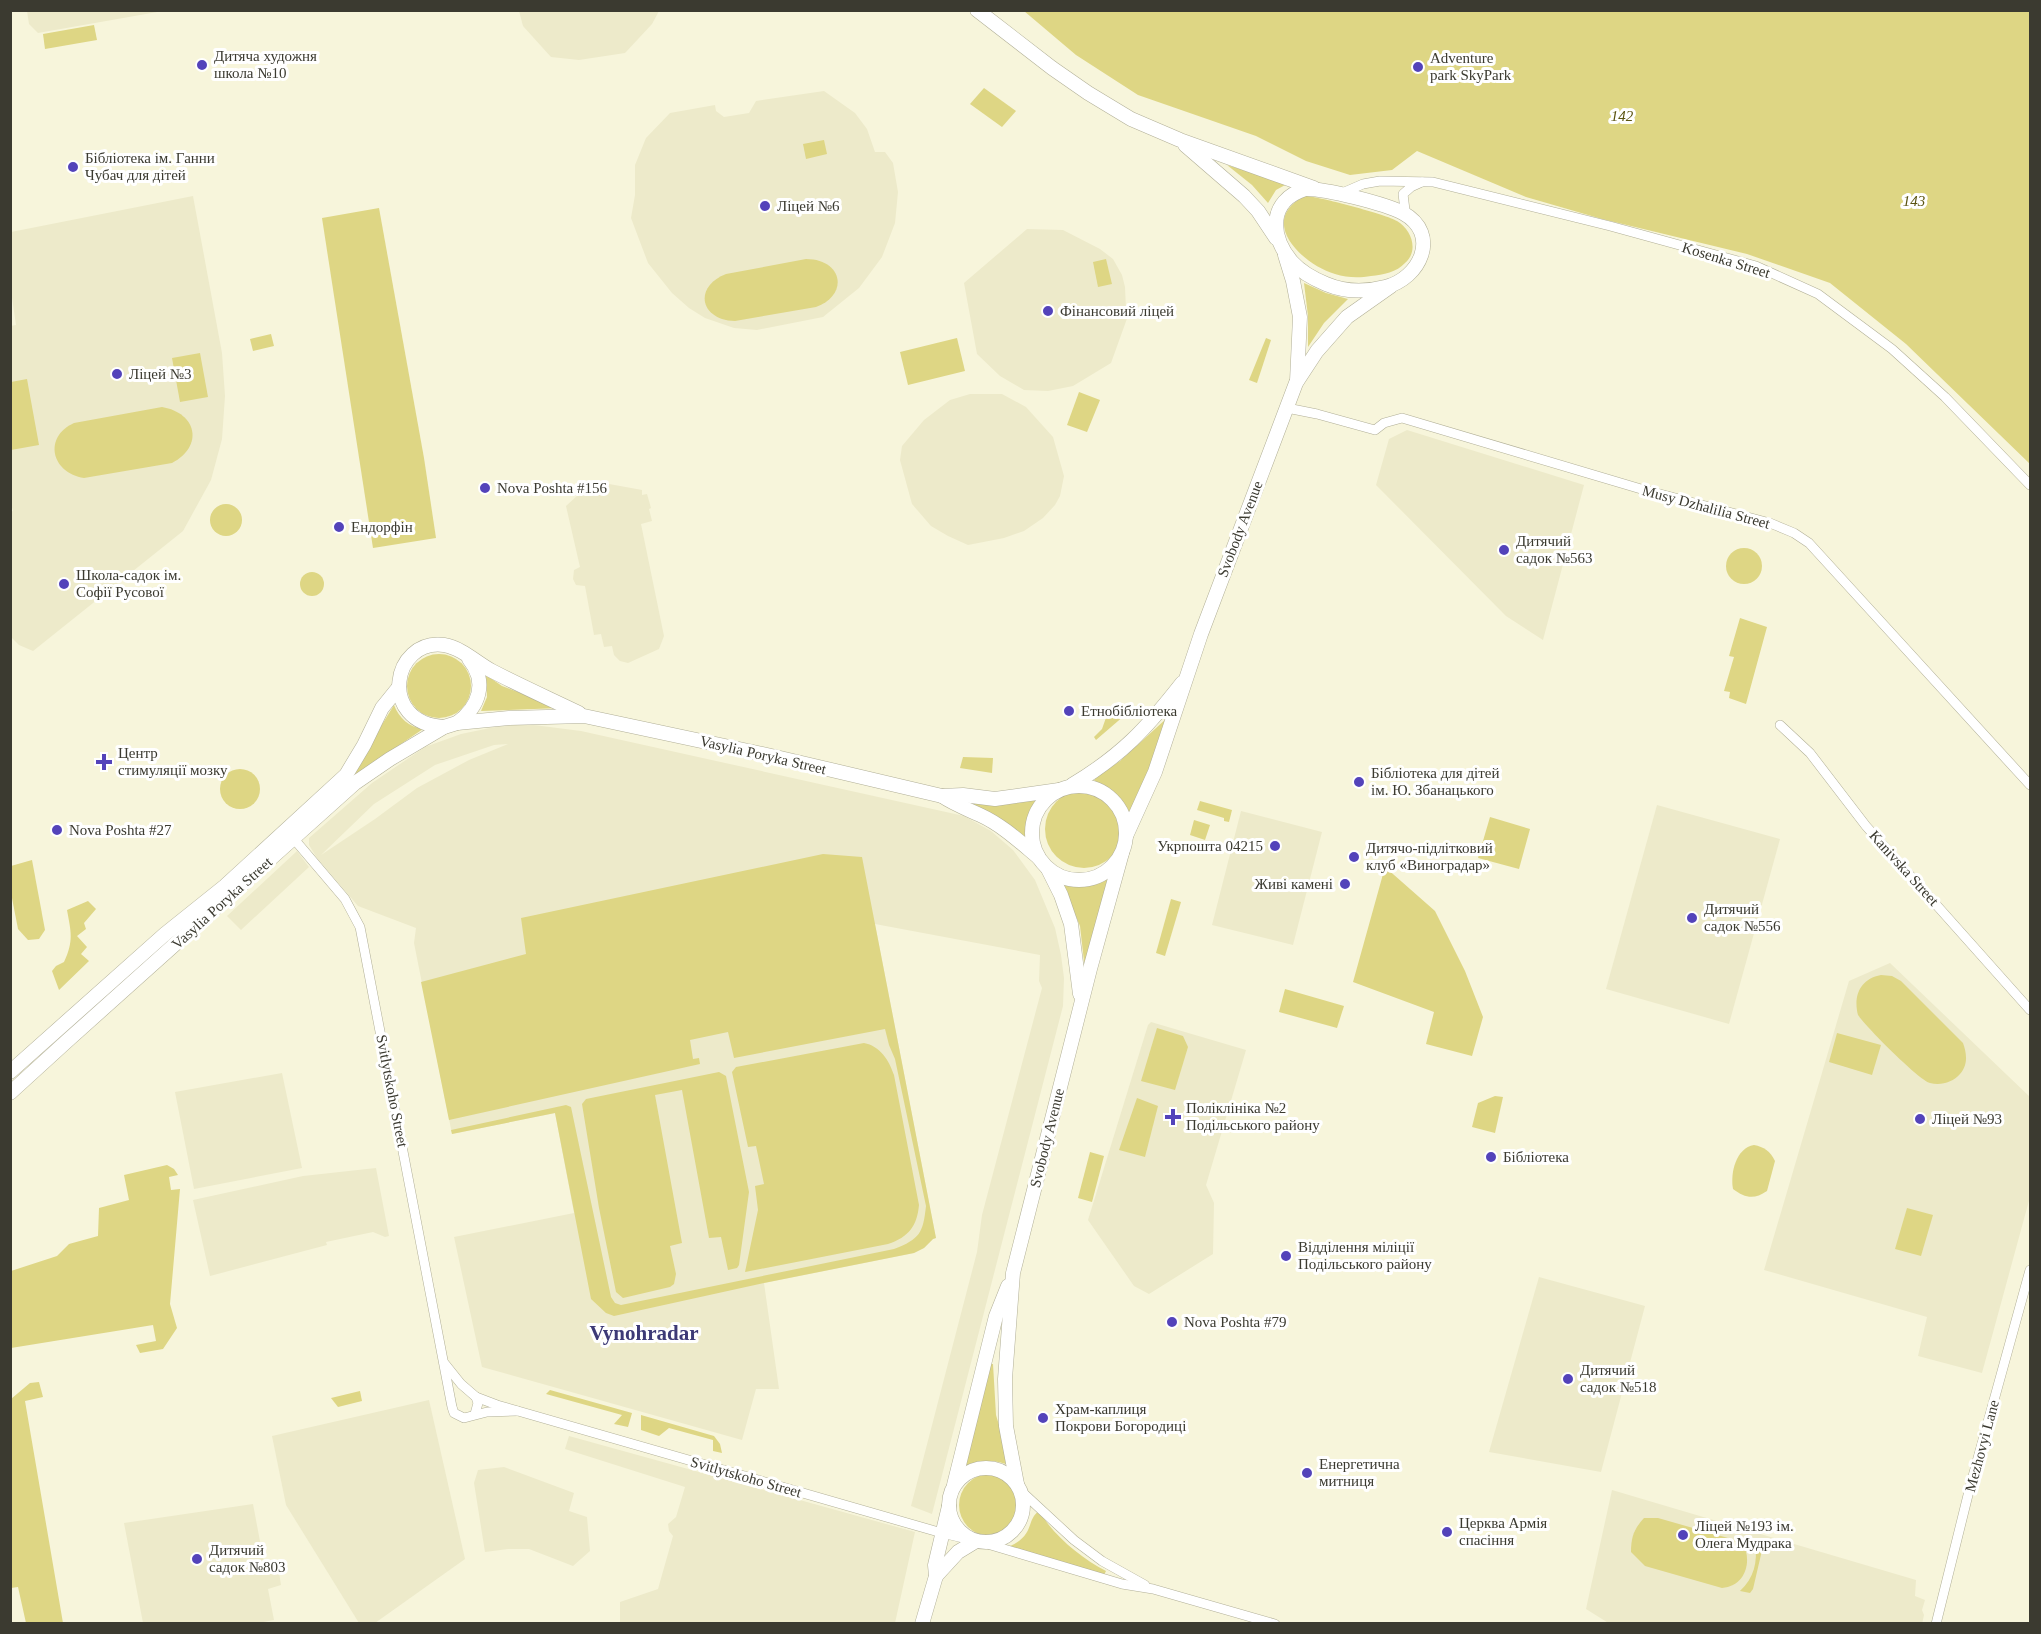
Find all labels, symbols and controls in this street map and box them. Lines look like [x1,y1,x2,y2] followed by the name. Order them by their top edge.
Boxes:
[214,48,317,81] place label: Дитяча художня школа №10
[1430,50,1512,83] place label: Adventure park SkyPark
[195,58,209,72] marker: Дитяча художня школа №10
[1411,60,1425,74] marker: Adventure park SkyPark
[1611,108,1634,124] park label: 142
[85,150,215,183] place label: Бібліотека ім. Ганни Чубач для дітей
[66,160,80,174] marker: Бібліотека ім. Ганни Чубач для дітей
[1903,193,1925,209] park label: 143
[777,198,840,214] place label: Ліцей №6
[758,199,772,213] marker: Ліцей №6
[1680,239,1773,281] street label: Kosenka Street
[1060,303,1174,319] place label: Фінансовий ліцей
[1041,304,1055,318] marker: Фінансовий ліцей
[129,366,192,382] place label: Ліцей №3
[110,367,124,381] marker: Ліцей №3
[1214,478,1266,579] street label: Svobody Avenue
[497,480,607,496] place label: Nova Poshta #156
[478,481,492,495] marker: Nova Poshta #156
[1640,482,1772,532] street label: Musy Dzhalilia Street
[351,519,413,535] place label: Ендорфін
[332,520,346,534] marker: Ендорфін
[1516,533,1592,566] place label: Дитячий садок №563
[1497,543,1511,557] marker: Дитячий садок №563
[76,567,181,600] place label: Школа-садок ім. Софії Русової
[57,577,71,591] marker: Школа-садок ім. Софії Русової
[1081,703,1178,719] place label: Етнобібліотека
[1062,704,1076,718] marker: Етнобібліотека
[698,733,829,778] street label: Vasylia Poryka Street
[118,745,228,778] place label: Центр стимуляції мозку
[95,753,113,771] marker: Центр стимуляції мозку
[1371,765,1499,798] place label: Бібліотека для дітей ім. Ю. Збанацького
[1352,775,1366,789] marker: Бібліотека для дітей ім. Ю. Збанацького
[69,822,172,838] place label: Nova Poshta #27
[50,823,64,837] marker: Nova Poshta #27
[1866,827,1942,909] street label: Kanivska Street
[1157,838,1263,854] place label: Укрпошта 04215
[1268,839,1282,853] marker: Укрпошта 04215
[1366,840,1493,873] place label: Дитячо-підлітковий клуб «Виноградар»
[1347,850,1361,864] marker: Дитячо-підлітковий клуб «Виноградар»
[169,853,276,952] street label: Vasylia Poryka Street
[1254,876,1333,892] place label: Живі камені
[1338,877,1352,891] marker: Живі камені
[1704,901,1781,934] place label: Дитячий садок №556
[1685,911,1699,925] marker: Дитячий садок №556
[373,1033,411,1150] street label: Svitlytskoho Street
[1027,1086,1067,1189] street label: Svobody Avenue
[1186,1100,1320,1133] place label: Поліклініка №2 Подільського району
[1164,1108,1182,1126] marker: Поліклініка №2 Подільського району
[1932,1111,2002,1127] place label: Ліцей №93
[1913,1112,1927,1126] marker: Ліцей №93
[1503,1149,1569,1165] place label: Бібліотека
[1484,1150,1498,1164] marker: Бібліотека
[1298,1239,1432,1272] place label: Відділення міліції Подільського району
[1279,1249,1293,1263] marker: Відділення міліції Подільського району
[1184,1314,1287,1330] place label: Nova Poshta #79
[1165,1315,1179,1329] marker: Nova Poshta #79
[590,1321,698,1345] district label: Vynohradar
[1580,1362,1656,1395] place label: Дитячий садок №518
[1561,1372,1575,1386] marker: Дитячий садок №518
[1962,1398,2002,1494] street label: Mezhovyi Lane
[1055,1401,1186,1434] place label: Храм-каплиця Покрови Богородиці
[1036,1411,1050,1425] marker: Храм-каплиця Покрови Богородиці
[689,1454,804,1501] street label: Svitlytskoho Street
[1319,1456,1400,1489] place label: Енергетична митниця
[1300,1466,1314,1480] marker: Енергетична митниця
[1459,1515,1547,1548] place label: Церква Армія спасіння
[1695,1518,1794,1551] place label: Ліцей №193 ім. Олега Мудрака
[1440,1525,1454,1539] marker: Церква Армія спасіння
[1676,1528,1690,1542] marker: Ліцей №193 ім. Олега Мудрака
[209,1542,285,1575] place label: Дитячий садок №803
[190,1552,204,1566] marker: Дитячий садок №803

